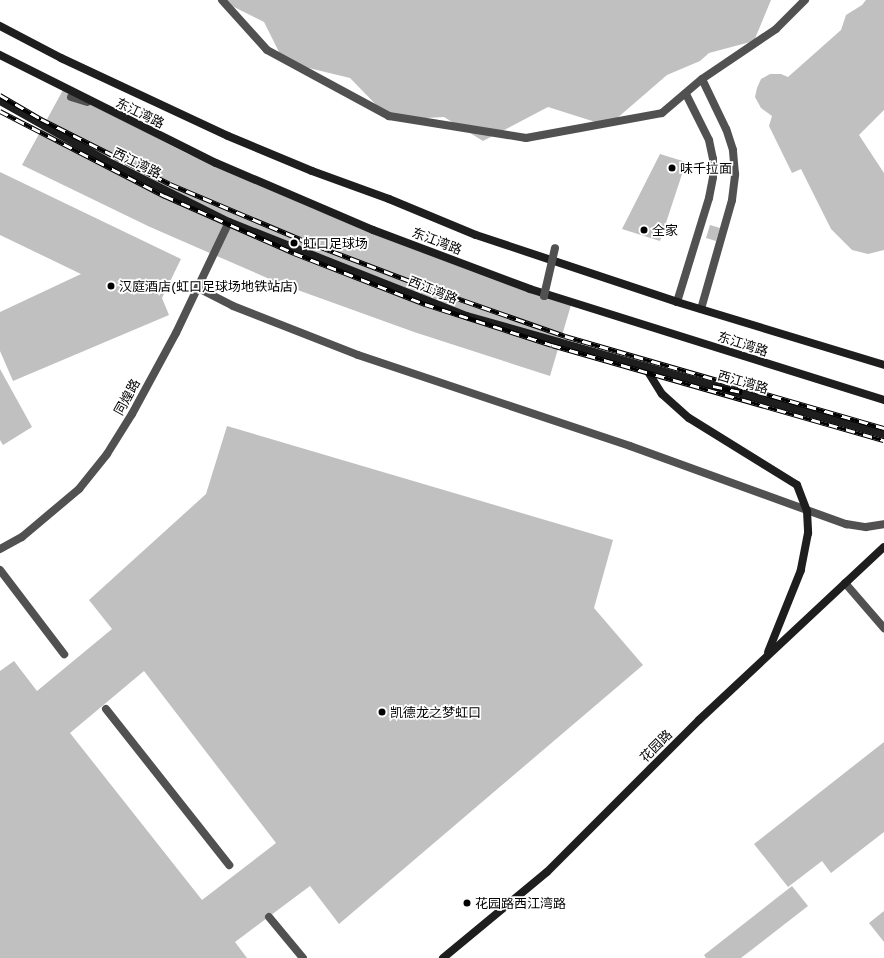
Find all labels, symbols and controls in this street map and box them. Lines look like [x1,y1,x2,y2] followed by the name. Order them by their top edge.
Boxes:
[113,95,167,131] street label: 东江湾路
[110,145,164,181] street label: 西江湾路
[680,160,732,176] place label: 味千拉面
[667,163,677,173] marker: 味千拉面
[652,222,678,238] place label: 全家
[410,224,464,258] street label: 东江湾路
[639,225,649,235] marker: 全家
[303,235,368,251] place label: 虹口足球场
[288,237,300,249] marker: 虹口足球场
[406,273,460,307] street label: 西江湾路
[119,278,298,294] place label: 汉庭酒店(虹口足球场地铁站店)
[106,281,116,291] marker: 汉庭酒店(虹口足球场地铁站店)
[716,329,770,359] street label: 东江湾路
[716,367,770,397] street label: 西江湾路
[111,376,143,418] street label: 同煌路
[390,704,481,720] place label: 凯德龙之梦虹口
[377,707,387,717] marker: 凯德龙之梦虹口
[637,727,675,765] street label: 花园路
[475,895,566,911] place label: 花园路西江湾路
[462,898,472,908] marker: 花园路西江湾路

